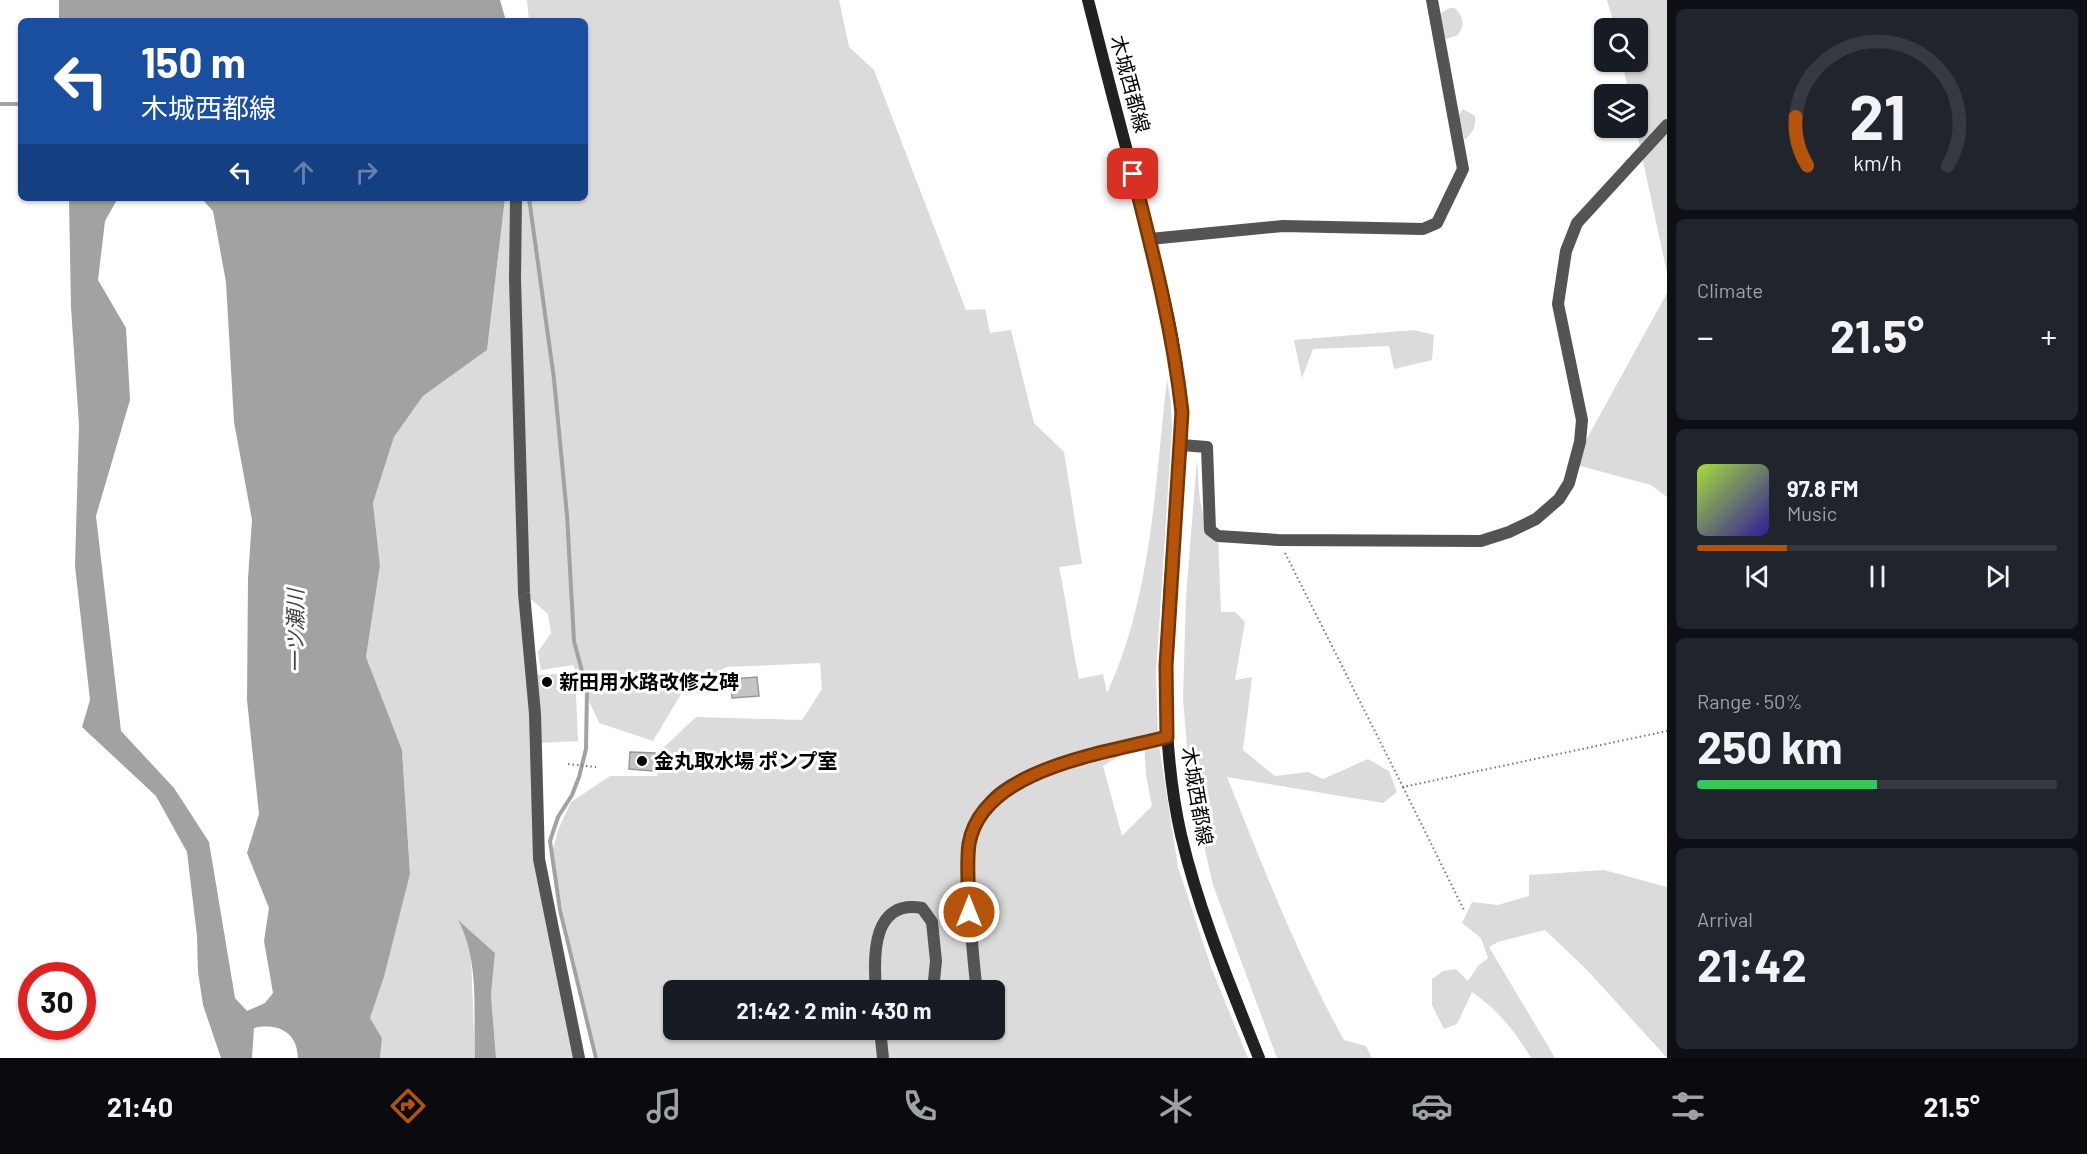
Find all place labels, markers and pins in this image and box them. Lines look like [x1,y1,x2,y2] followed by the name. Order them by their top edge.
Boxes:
[1107,148,1158,199] pin
[559,669,739,693] place label: 新田用水路改修之碑
[540,675,554,689] marker: 新田用水路改修之碑
[654,748,837,772] place label: 金丸取水場 ポンプ室
[635,754,649,768] marker: 金丸取水場 ポンプ室

